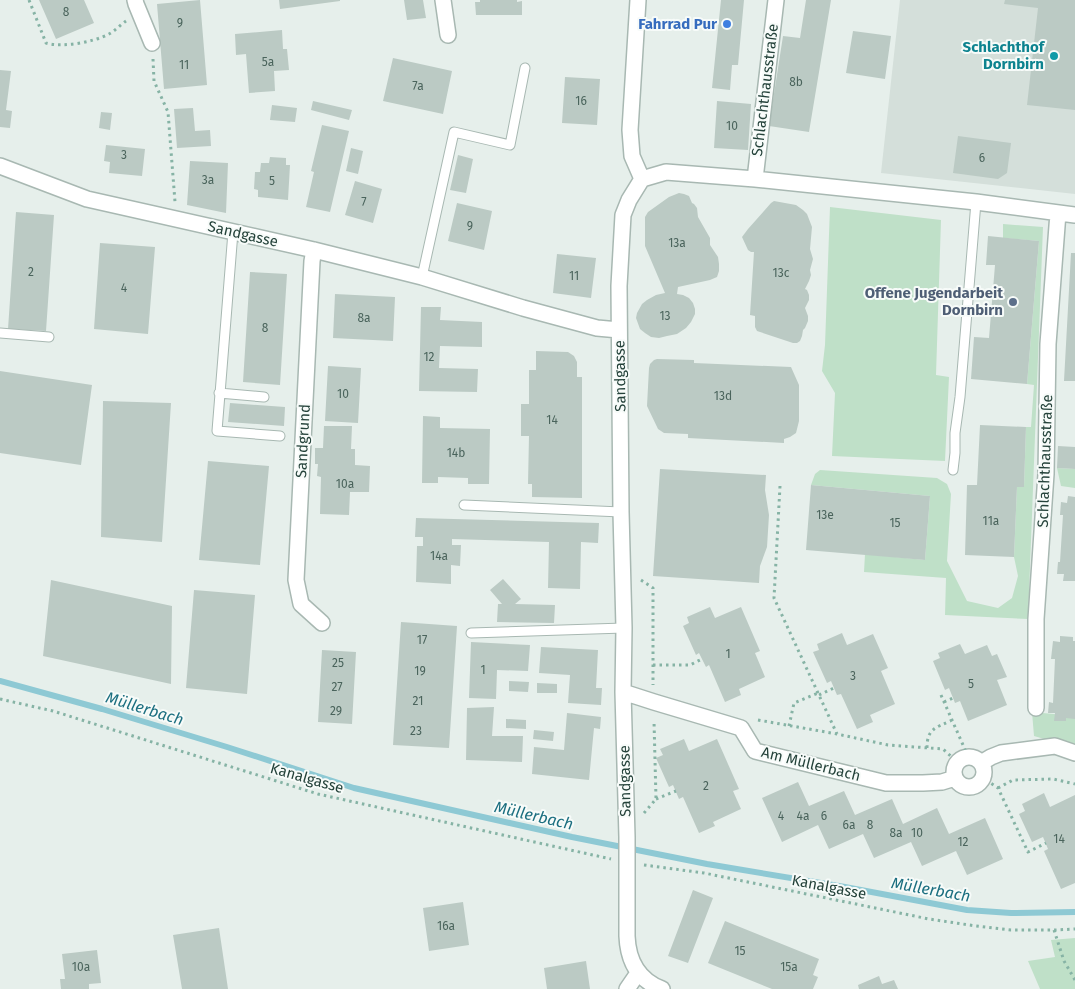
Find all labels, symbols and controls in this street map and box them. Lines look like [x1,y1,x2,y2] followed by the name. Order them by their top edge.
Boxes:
[63,5,70,19] house number: 8
[638,15,718,33] place label: Fahrrad Pur
[177,16,183,30] house number: 9
[721,18,733,30] marker: Fahrrad Pur
[748,23,782,157] street label: Schlachthausstraße
[963,38,1046,73] place label: Schlachthof Dornbirn
[1048,50,1060,62] marker: Schlachthof Dornbirn
[262,55,274,69] house number: 5a
[179,58,189,72] house number: 11
[789,75,803,89] house number: 8b
[412,79,424,93] house number: 7a
[575,94,587,108] house number: 16
[726,119,738,133] house number: 10
[121,148,127,162] house number: 3
[979,151,985,165] house number: 6
[202,173,214,187] house number: 3a
[269,174,275,188] house number: 5
[361,195,367,209] house number: 7
[206,217,280,251] street label: Sandgasse
[467,219,473,233] house number: 9
[668,236,686,250] house number: 13a
[28,265,34,279] house number: 2
[773,266,790,280] house number: 13c
[569,269,579,283] house number: 11
[121,281,128,295] house number: 4
[865,284,1003,319] place label: Offene Jugendarbeit Dornbirn
[1007,296,1019,308] marker: Offene Jugendarbeit Dornbirn
[659,309,671,323] house number: 13
[357,311,371,325] house number: 8a
[262,321,269,335] house number: 8
[610,340,630,412] street label: Sandgasse
[423,350,435,364] house number: 12
[337,387,349,401] house number: 10
[714,389,732,403] house number: 13d
[1034,394,1056,528] street label: Schlachthausstraße
[292,403,314,479] street label: Sandgrund
[546,413,558,427] house number: 14
[447,446,465,460] house number: 14b
[336,477,354,491] house number: 10a
[816,508,834,522] house number: 13e
[983,514,999,528] house number: 11a
[889,516,901,530] house number: 15
[430,549,448,563] house number: 14a
[417,633,427,647] house number: 17
[725,647,731,661] house number: 1
[332,656,344,670] house number: 25
[480,663,486,677] house number: 1
[414,664,426,678] house number: 19
[850,669,856,683] house number: 3
[968,677,974,691] house number: 5
[331,680,343,694] house number: 27
[104,688,186,729] water label: Müllerbach
[413,694,423,708] house number: 21
[330,704,342,718] house number: 29
[410,724,422,738] house number: 23
[760,743,862,785] street label: Am Müllerbach
[615,745,635,817] street label: Sandgasse
[268,759,346,797] street label: Kanalgasse
[703,779,709,793] house number: 2
[493,797,575,834] water label: Müllerbach
[778,809,785,823] house number: 4
[797,809,809,823] house number: 4a
[821,809,827,823] house number: 6
[843,818,855,832] house number: 6a
[867,818,874,832] house number: 8
[889,826,903,840] house number: 8a
[911,826,923,840] house number: 10
[1053,832,1065,846] house number: 14
[957,835,969,849] house number: 12
[790,871,868,903] street label: Kanalgasse
[890,873,972,906] water label: Müllerbach
[437,919,455,933] house number: 16a
[734,944,746,958] house number: 15
[72,960,90,974] house number: 10a
[780,960,798,974] house number: 15a

